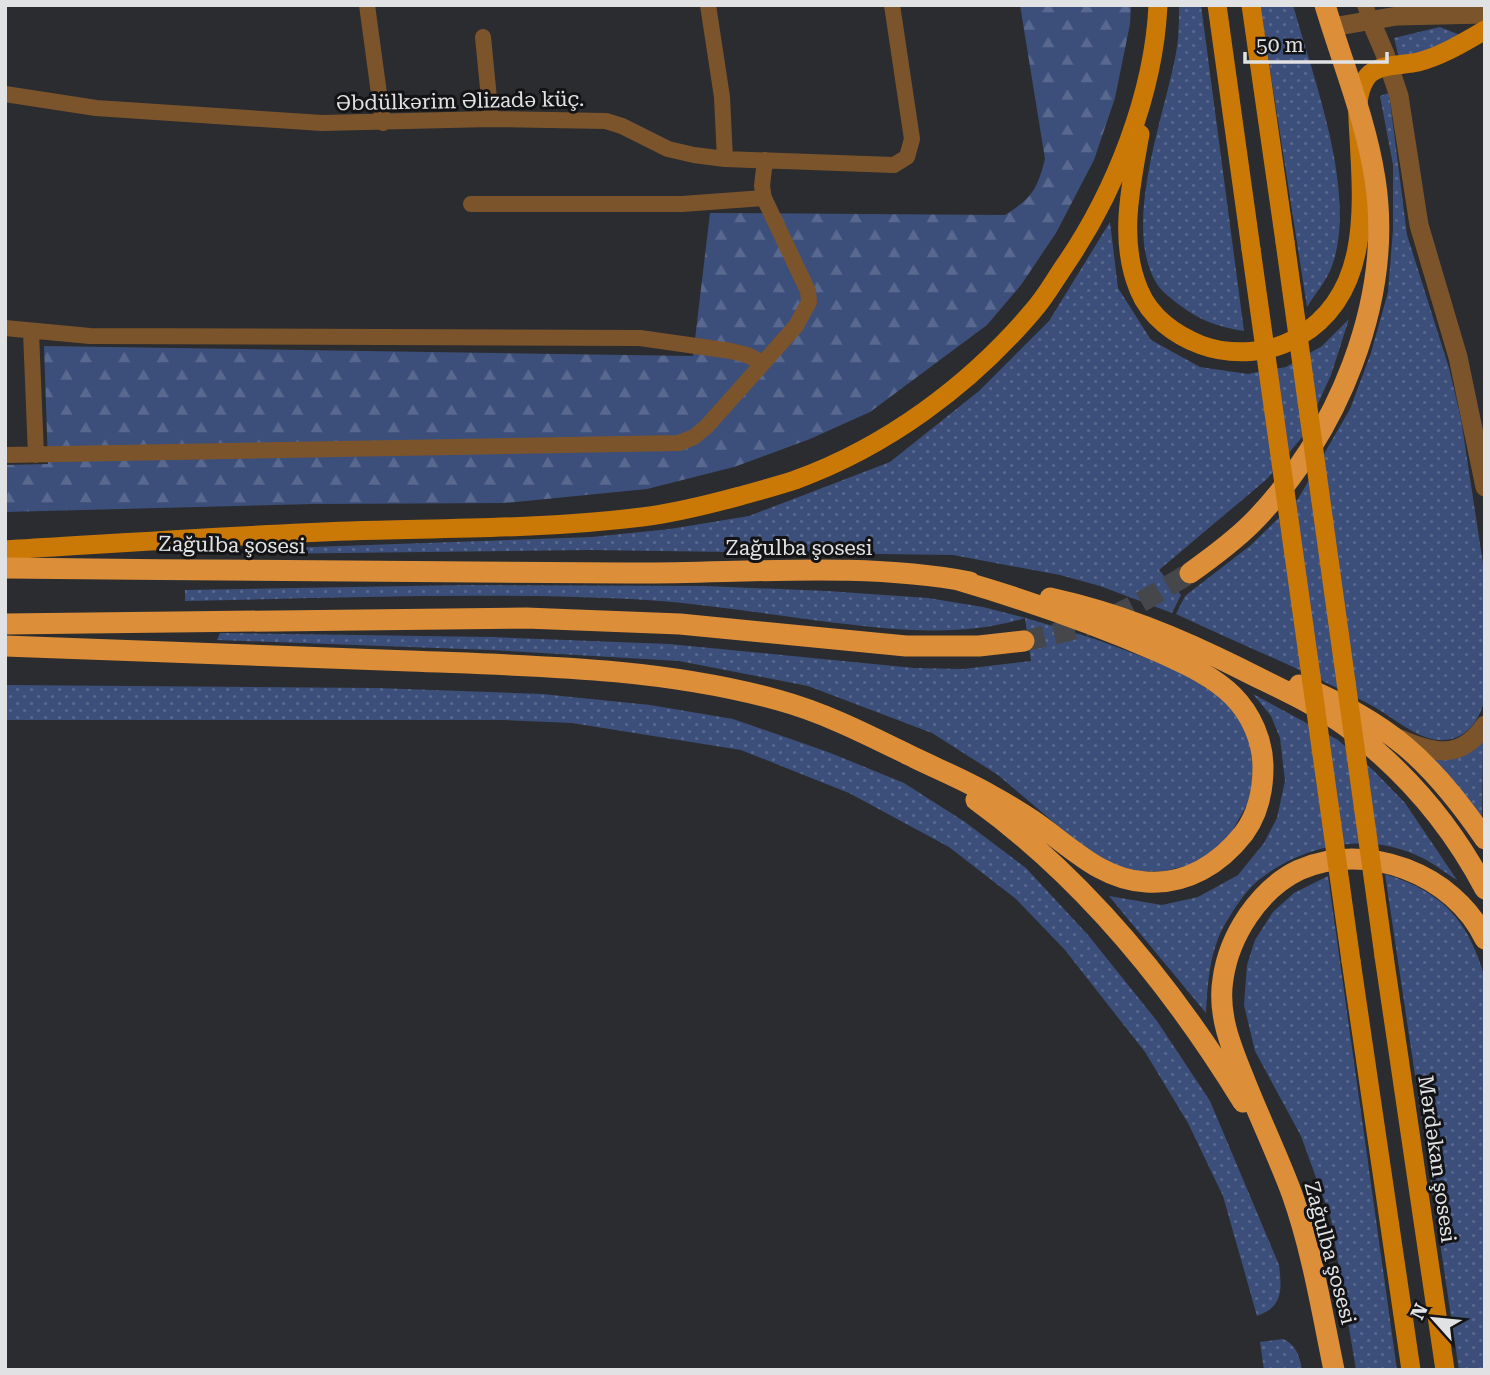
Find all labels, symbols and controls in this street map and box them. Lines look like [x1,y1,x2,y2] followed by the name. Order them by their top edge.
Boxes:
[1245,21,1387,65] scale bar
[1256,33,1304,57] text: 50 m
[335,87,585,115] street label: Əbdülkərim Əlizadə küç.
[158,532,306,558] street label: Zağulba şosesi
[725,536,873,560] street label: Zağulba şosesi
[1413,1074,1461,1244] street label: Mərdəkan şosesi
[1299,1179,1361,1327] street label: Zağulba şosesi
[1399,1284,1469,1354] north arrow
[1406,1299,1433,1323] text: N

